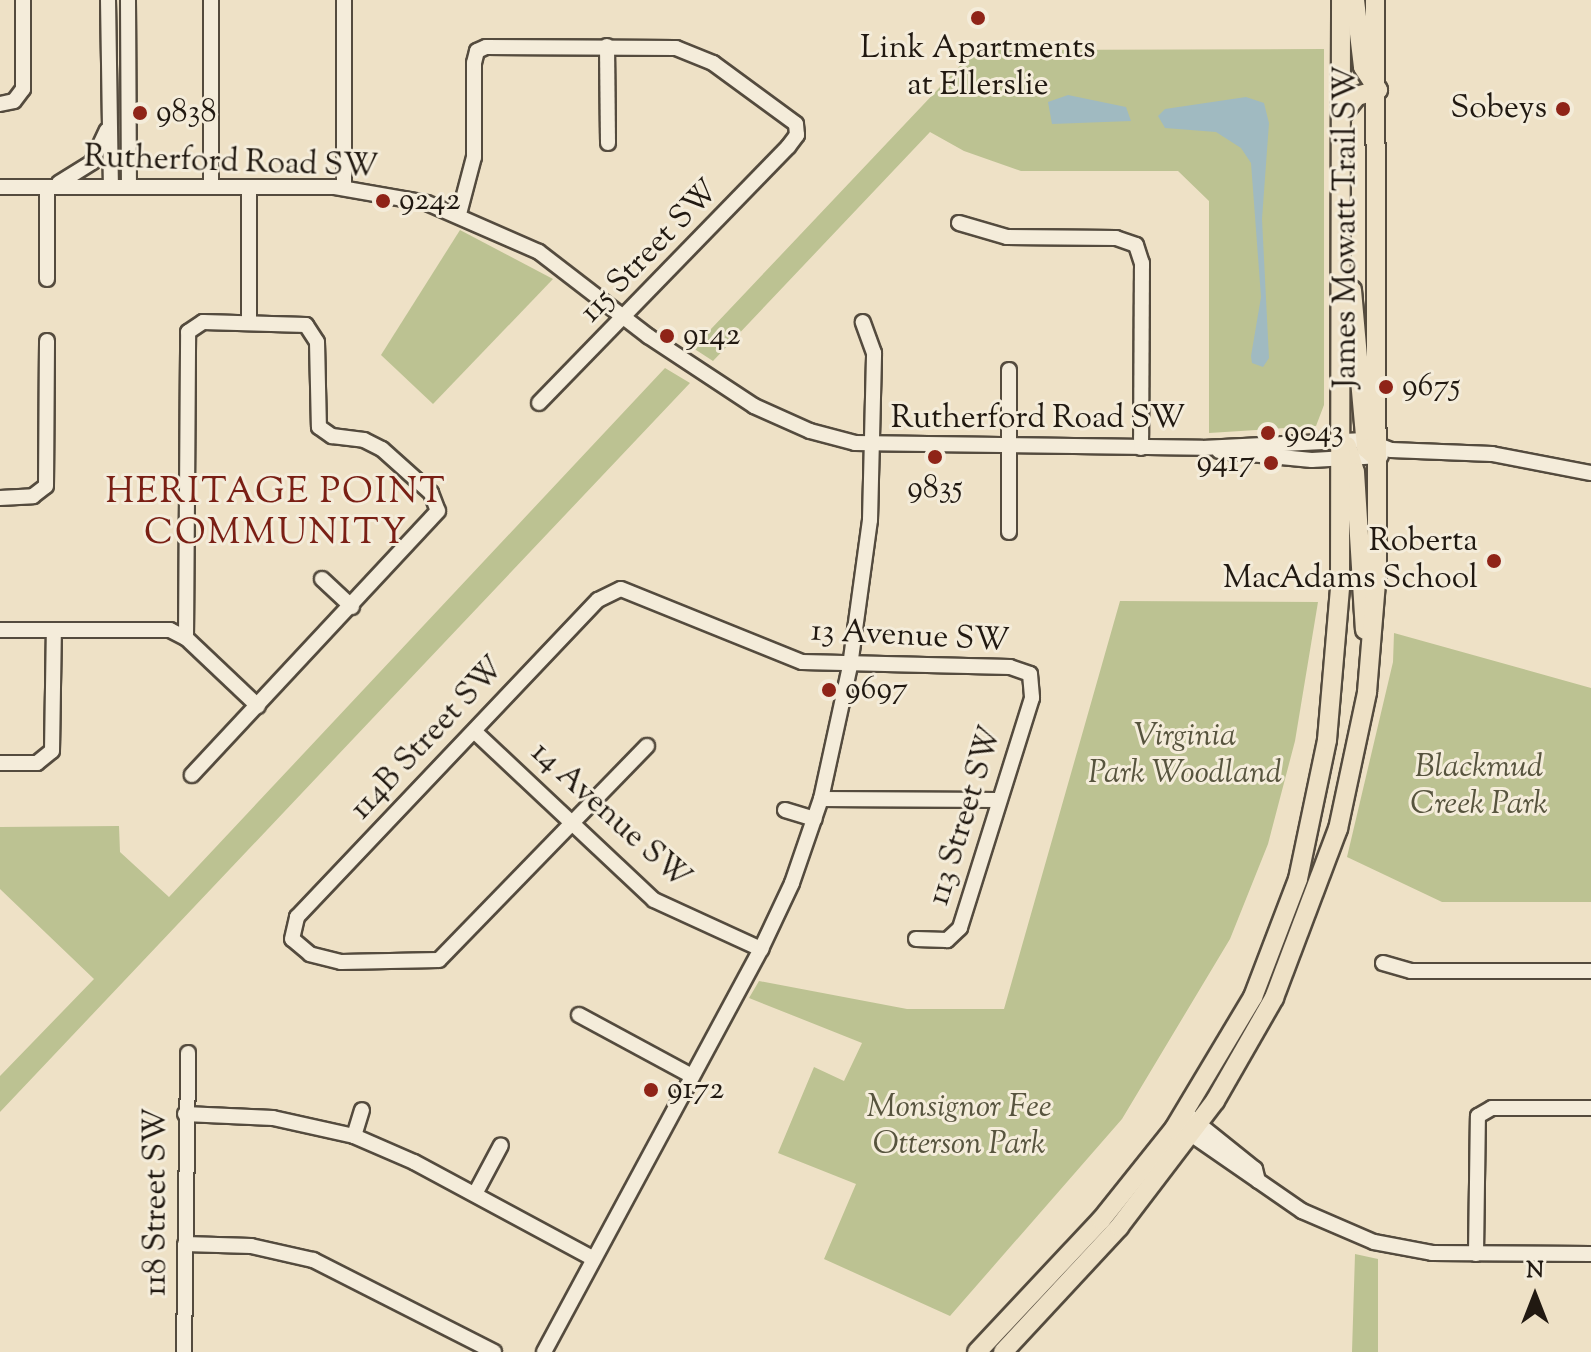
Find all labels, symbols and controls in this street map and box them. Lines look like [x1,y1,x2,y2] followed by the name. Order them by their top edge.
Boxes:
[969,9,987,27] marker: Link Apartments at Ellerslie
[860,31,1096,106] place label: Link Apartments at Ellerslie
[1328,66,1366,388] street label: James Mowatt Trail SW
[1450,90,1547,128] place label: Sobeys
[156,94,216,132] place label: 9838
[1554,100,1572,118] marker: Sobeys
[131,104,149,122] marker: 9838
[83,139,379,187] street label: Rutherford Road SW
[573,173,727,331] street label: 115 Street SW
[399,182,461,220] place label: 9242
[374,192,392,210] marker: 9242
[683,317,741,355] place label: 9142
[658,327,676,345] marker: 9142
[1402,368,1460,406] place label: 9675
[1377,378,1395,396] marker: 9675
[891,400,1185,438] street label: Rutherford Road SW
[1284,414,1344,452] place label: 9043
[1259,424,1277,442] marker: 9043
[1196,444,1255,482] place label: 9417
[926,448,944,466] marker: 9835
[1262,454,1280,472] marker: 9417
[907,470,963,508] place label: 9835
[105,471,447,556] district label: HERITAGE POINT COMMUNITY
[1223,524,1478,599] place label: Roberta MacAdams School
[1485,552,1503,570] marker: Roberta MacAdams School
[810,613,1010,661] street label: 13 Avenue SW
[343,650,513,828] street label: 114B Street SW
[845,671,908,709] place label: 9697
[820,681,838,699] marker: 9697
[1088,719,1282,794] park label: Virginia Park Woodland
[921,722,1011,910] street label: 113 Street SW
[522,734,698,898] street label: 14 Avenue SW
[1410,750,1548,825] park label: Blackmud Creek Park
[667,1071,724,1109] place label: 9172
[642,1081,660,1099] marker: 9172
[866,1090,1052,1165] park label: Monsignor Fee Otterson Park
[138,1108,176,1296] street label: 118 Street SW
[1495,1256,1575,1336] north arrow
[1526,1256,1544,1288] text: N

